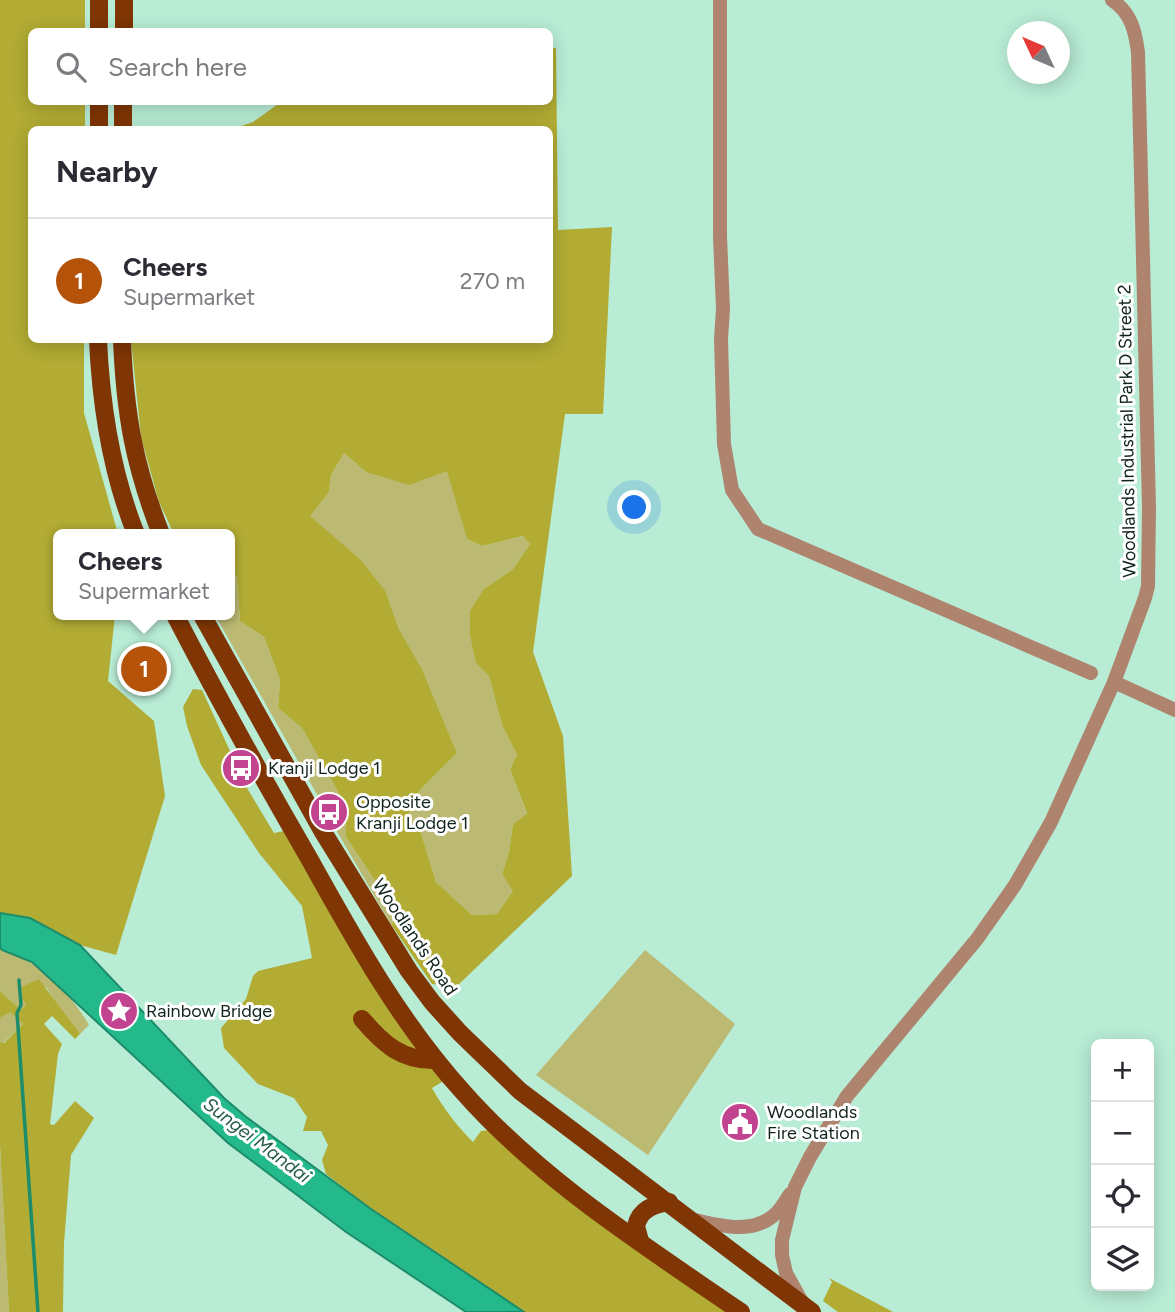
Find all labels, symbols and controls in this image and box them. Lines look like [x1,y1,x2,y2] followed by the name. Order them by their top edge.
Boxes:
[1007,21,1070,84] north arrow
[28,28,553,105] search box
[52,48,90,86] icon: search
[108,51,247,83] text: Search here
[56,153,158,190] text: Nearby
[123,251,207,283] text: Cheers
[74,267,84,295] text: 1
[460,267,525,295] text: 270 m
[123,283,255,311] text: Supermarket
[1113,284,1141,578] street label: Woodlands Industrial Park D Street 2
[617,490,651,524] your location
[53,529,235,620] popup
[78,545,162,577] text: Cheers
[78,577,210,605] text: Supermarket
[121,643,167,695] pin: 1
[220,747,262,789] bus stop icon: Kranji Lodge 1
[268,757,380,779] place label: Kranji Lodge 1
[308,791,350,833] bus stop icon: Opposite Kranji Lodge 1
[356,791,468,834] place label: Opposite Kranji Lodge 1
[368,874,462,1000] street label: Woodlands Road
[98,990,140,1032] place icon: Rainbow Bridge
[146,1000,272,1022] place label: Rainbow Bridge
[1091,1039,1154,1291] map controls
[1091,1039,1154,1102] button: +
[199,1092,316,1188] water label: Sungei Mandai
[719,1101,761,1143] public building icon: Woodlands Fire Station
[767,1101,860,1144] place label: Woodlands Fire Station
[1091,1102,1154,1165] button: −
[1091,1165,1154,1228] button: locate
[1091,1228,1154,1291] button: layers

